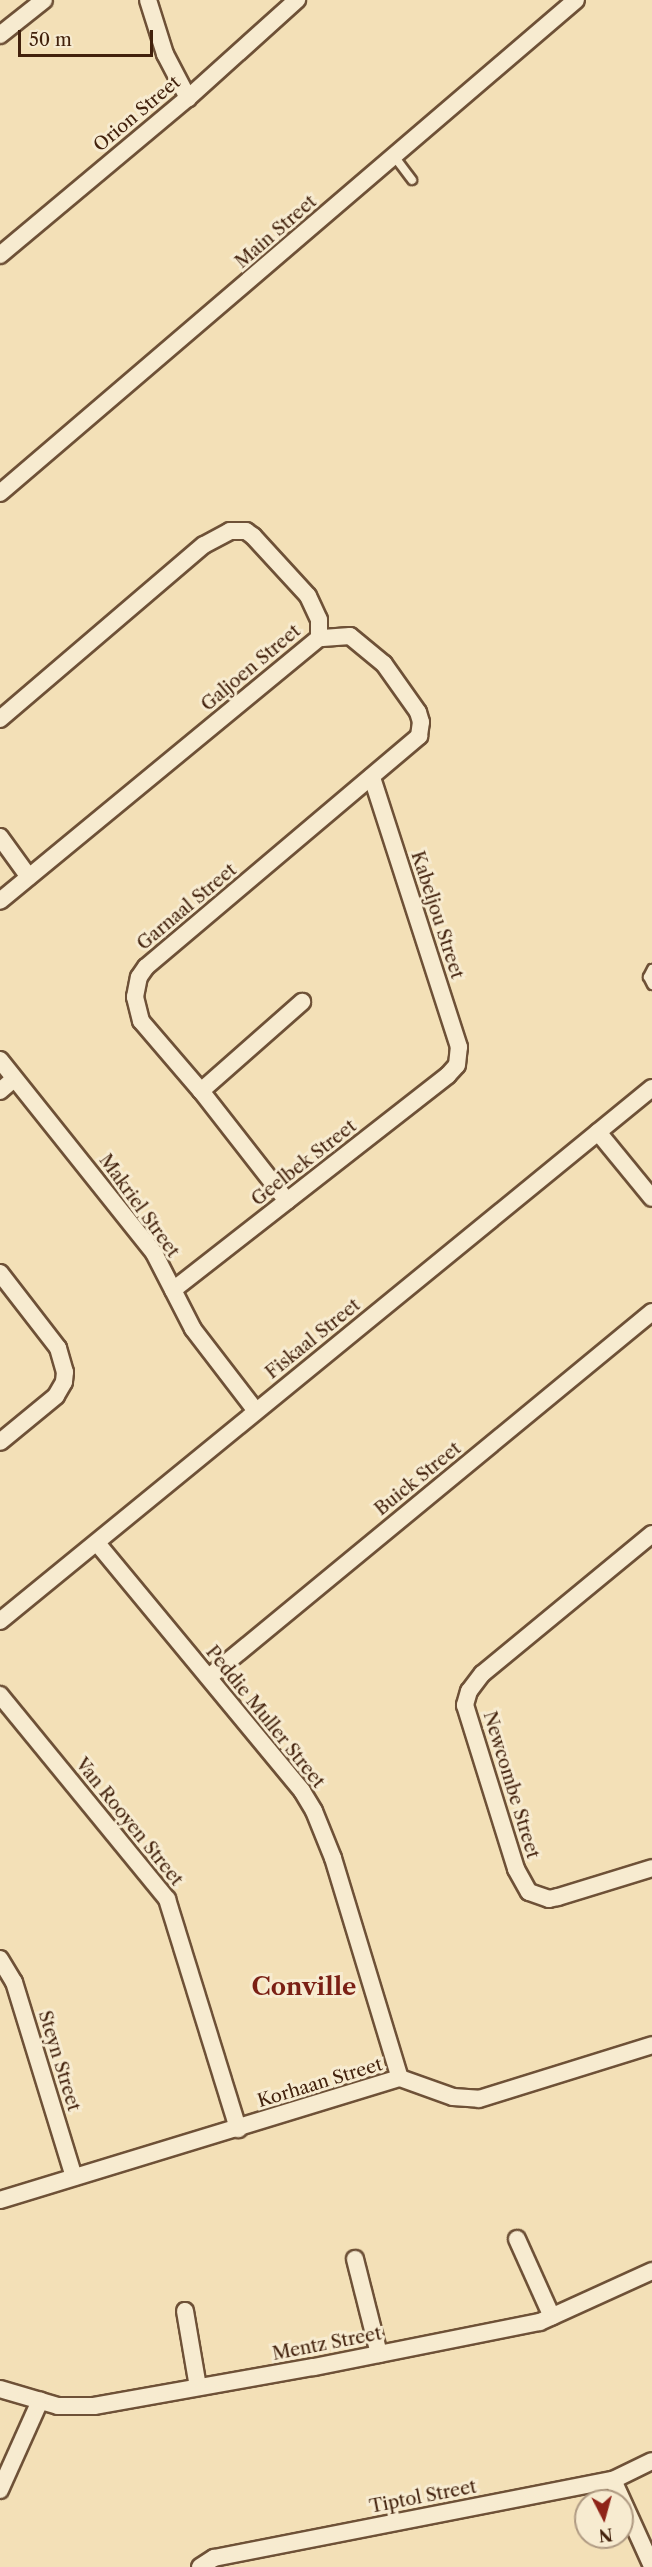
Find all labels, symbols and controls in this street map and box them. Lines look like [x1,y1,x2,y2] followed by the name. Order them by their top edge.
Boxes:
[21,18,156,56] scale bar
[29,29,72,51] text: 50 m
[89,72,185,156] street label: Orion Street
[231,191,321,273] street label: Main Street
[197,620,305,716] street label: Galjoen Street
[406,848,468,982] street label: Kabeljou Street
[133,859,241,955] street label: Garnaal Street
[247,1115,361,1211] street label: Geelbek Street
[94,1150,184,1262] street label: Makriel Street
[261,1294,365,1384] street label: Fiskaal Street
[370,1438,466,1520] street label: Buick Street
[201,1641,329,1793] street label: Peddie Muller Street
[478,1709,544,1861] street label: Newcombe Street
[71,1754,187,1890] street label: Van Rooyen Street
[252,1973,356,2001] district label: Conville
[33,2008,85,2114] street label: Steyn Street
[255,2054,385,2112] street label: Korhaan Street
[271,2323,383,2365] street label: Mentz Street
[368,2476,478,2518] street label: Tiptol Street
[574,2489,634,2549] north arrow
[598,2524,614,2546] text: N

